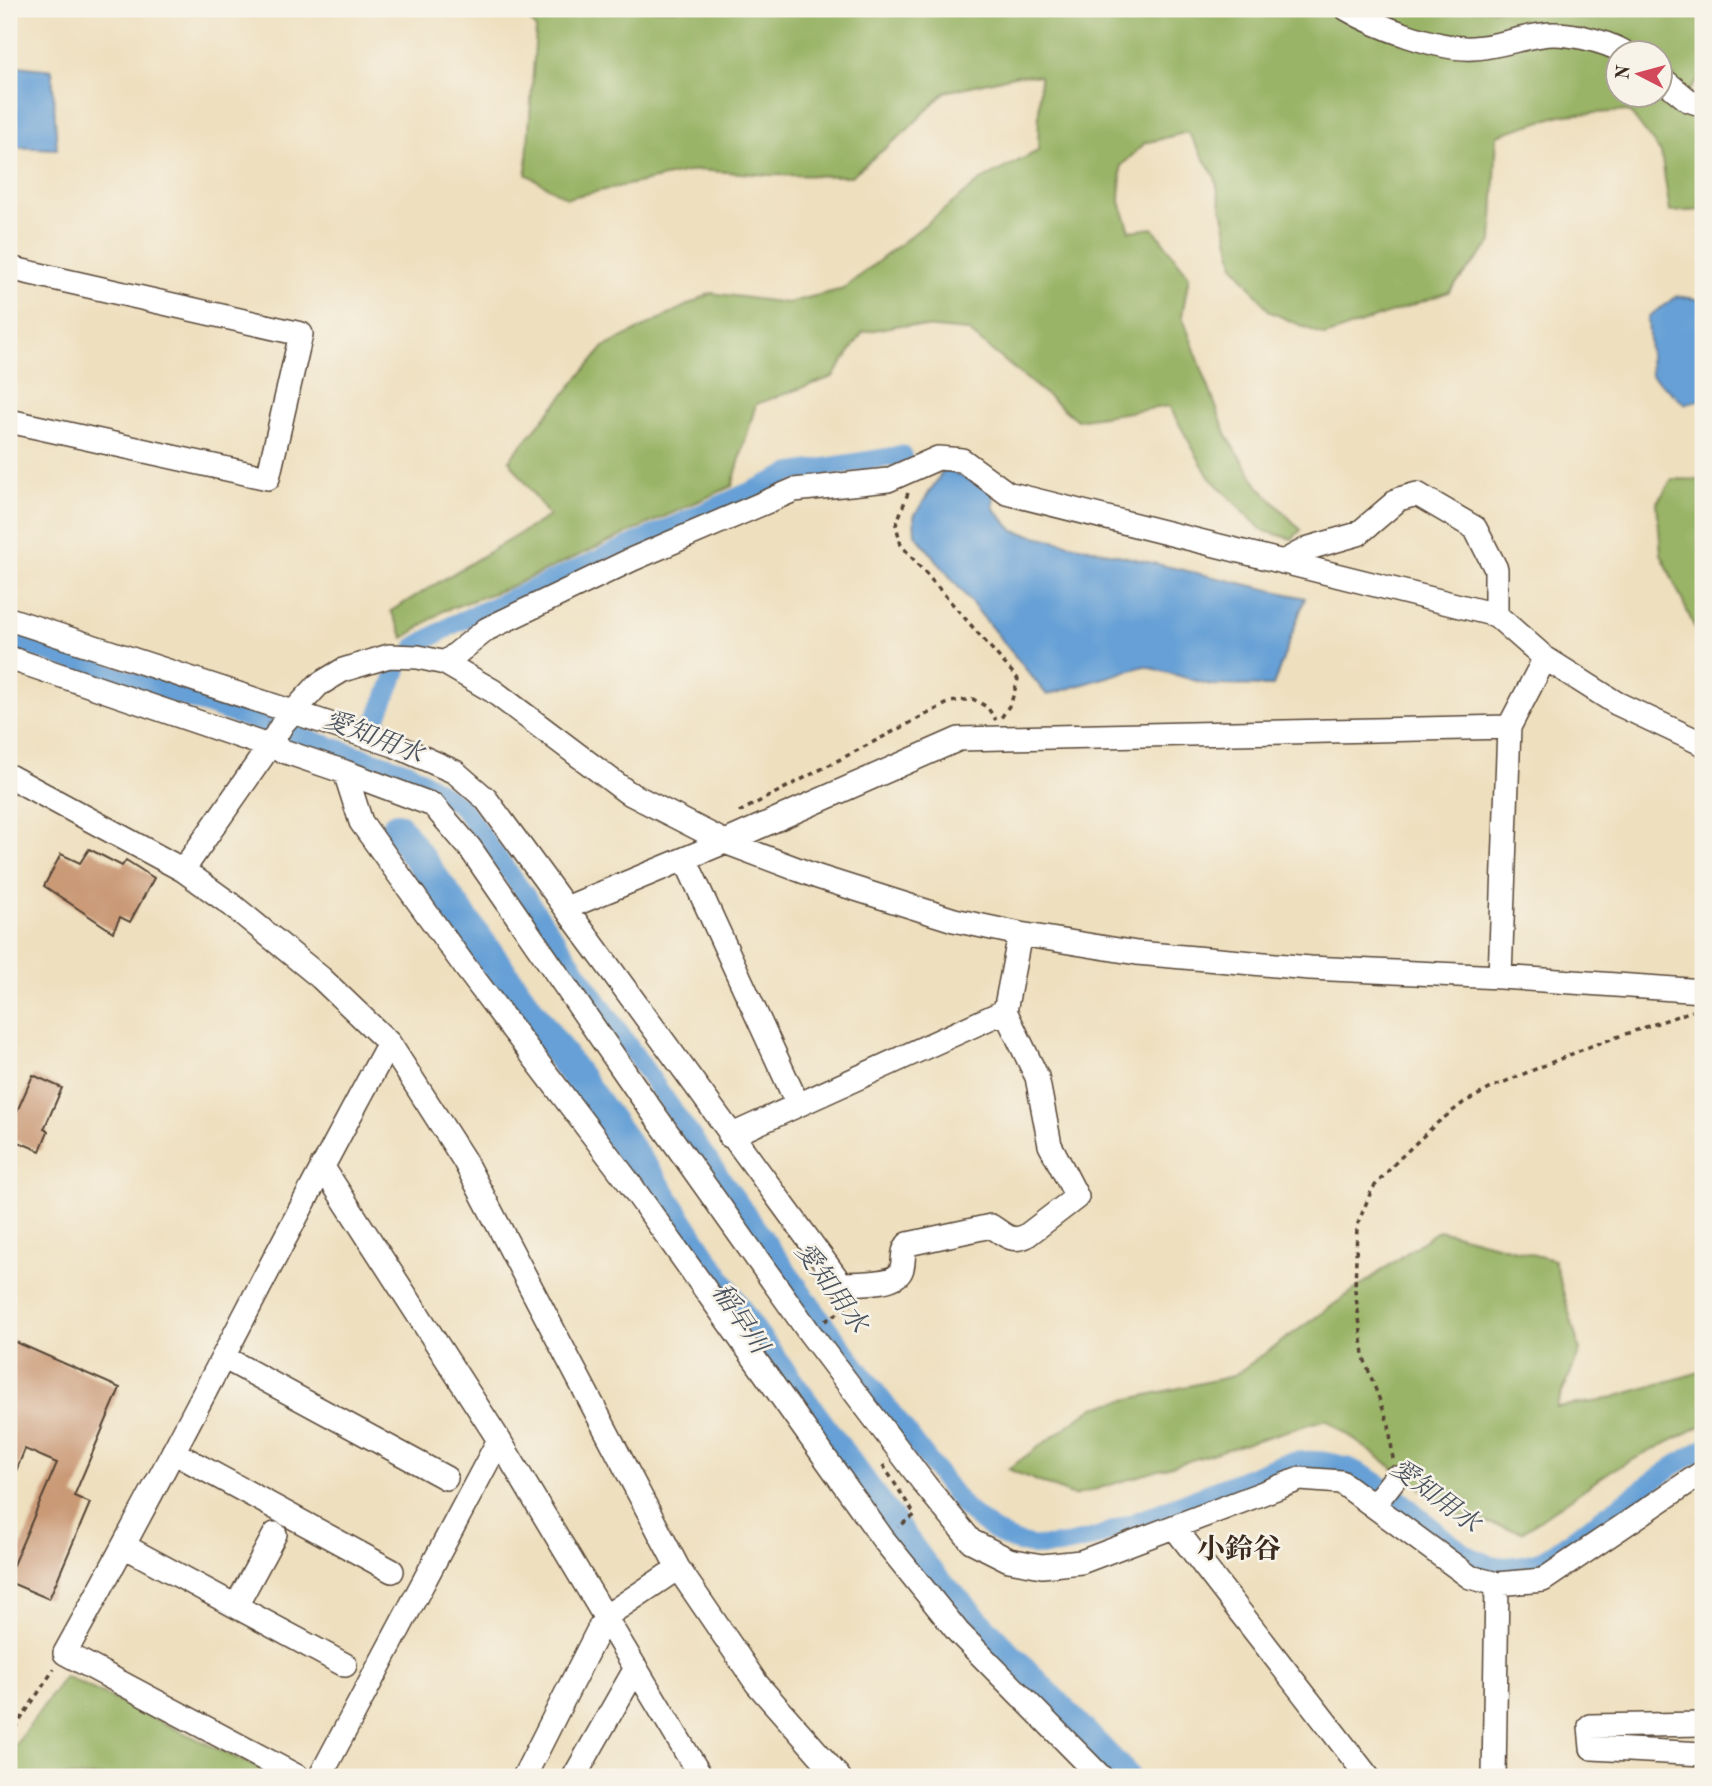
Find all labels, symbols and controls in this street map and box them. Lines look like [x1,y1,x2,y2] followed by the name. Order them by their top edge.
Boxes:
[1604,38,1674,108] north arrow
[1614,64,1635,81] text: N
[320,705,430,770] water label: 愛知用水
[789,1237,875,1340] water label: 愛知用水
[707,1278,775,1361] water label: 稲早川
[1385,1453,1488,1540] water label: 愛知用水
[1197,1534,1281,1565] district label: 小鈴谷

